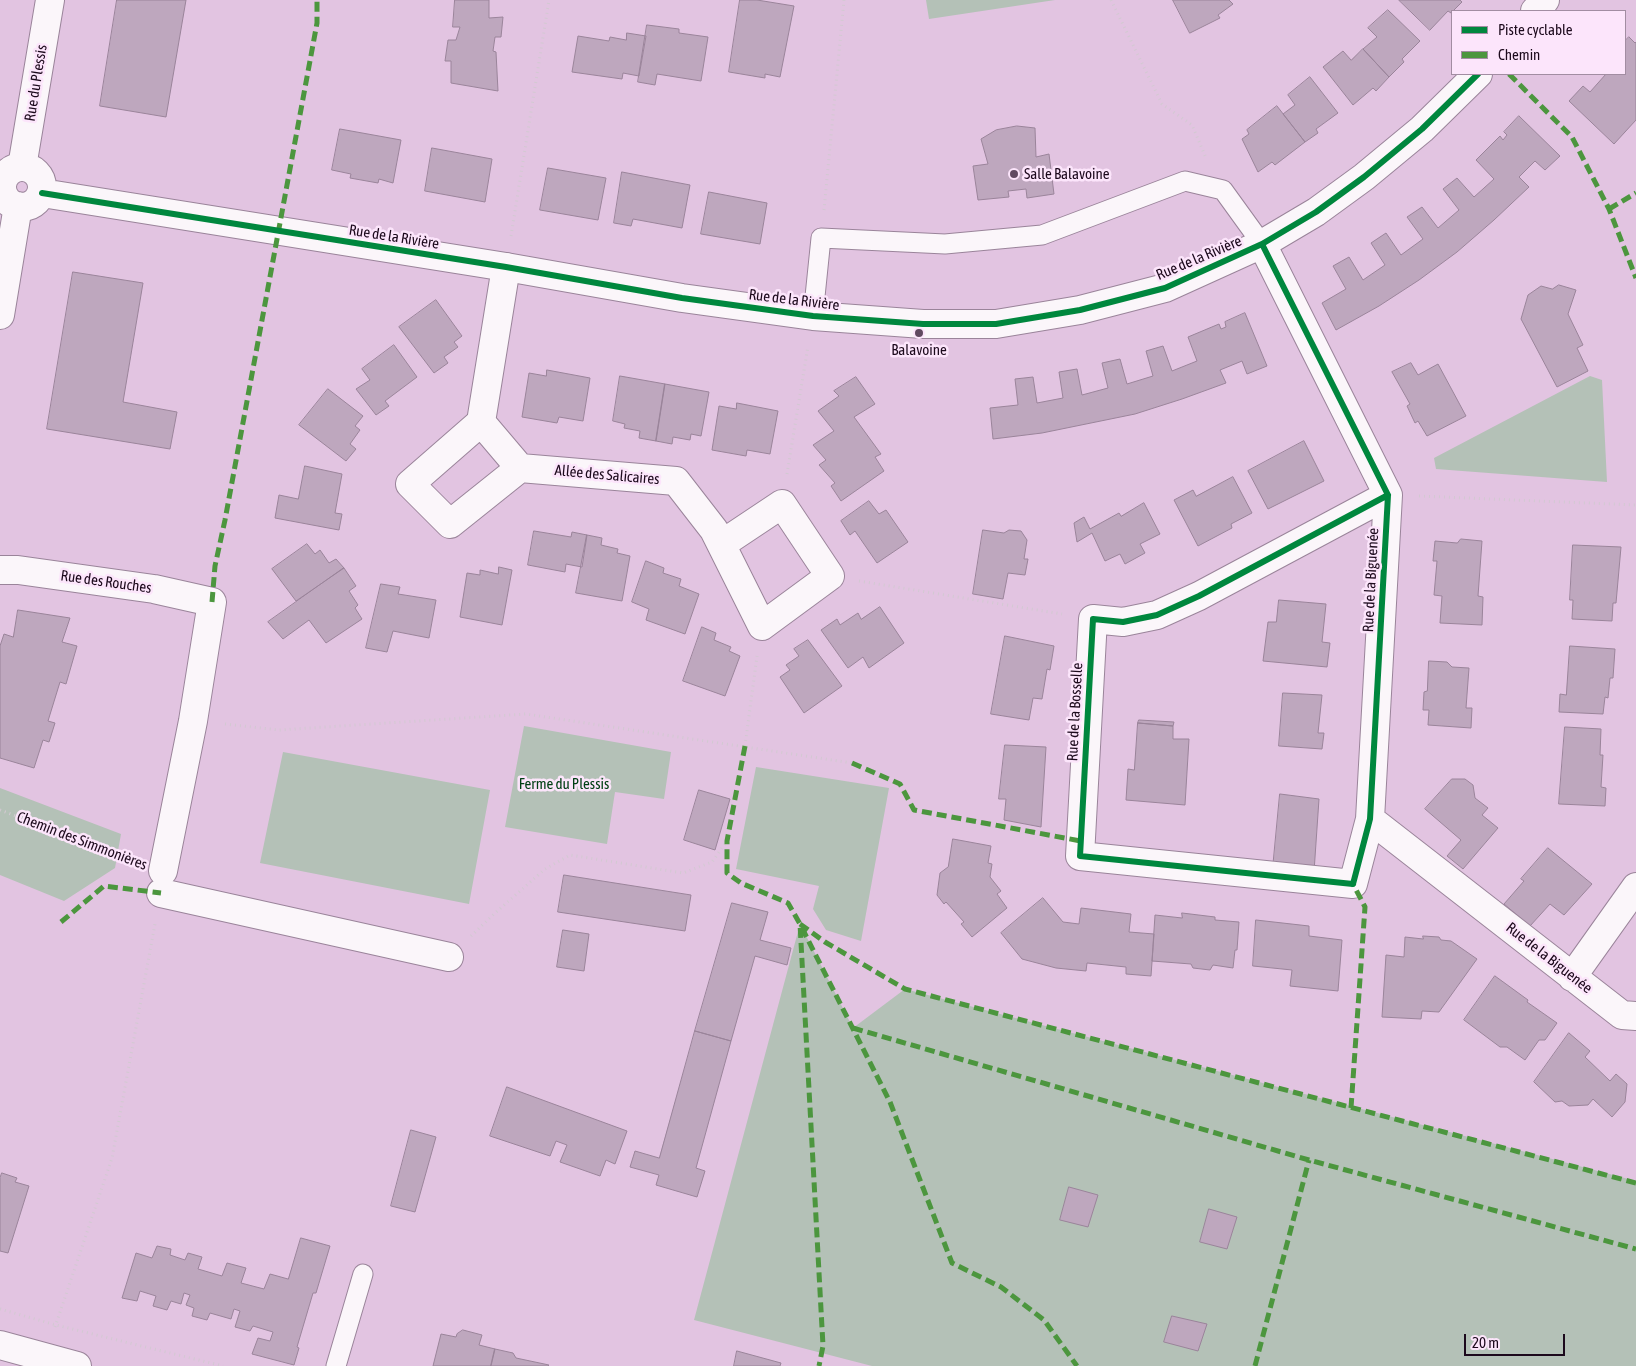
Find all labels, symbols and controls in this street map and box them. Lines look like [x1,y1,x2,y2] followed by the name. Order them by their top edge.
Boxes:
[1451,10,1626,75] legend
[1498,21,1573,38] text: Piste cyclable
[21,43,51,123] street label: Rue du Plessis
[1498,46,1540,63] text: Chemin
[1024,165,1110,183] place label: Salle Balavoine
[1008,168,1020,180] marker: Salle Balavoine
[348,221,440,253] street label: Rue de la Rivière
[1154,232,1244,284] street label: Rue de la Rivière
[748,286,840,314] street label: Rue de la Rivière
[913,327,925,339] marker: Balavoine
[891,341,947,359] place label: Balavoine
[554,461,660,489] street label: Allée des Salicaires
[1359,527,1383,633] street label: Rue de la Biguenée
[59,567,153,597] street label: Rue des Rouches
[1063,662,1087,762] street label: Rue de la Bosselle
[519,775,609,793] park label: Ferme du Plessis
[14,808,150,874] street label: Chemin des Simmonières
[1502,919,1596,997] street label: Rue de la Biguenée
[1466,1324,1567,1356] scale bar
[1472,1334,1499,1351] text: 20 m

